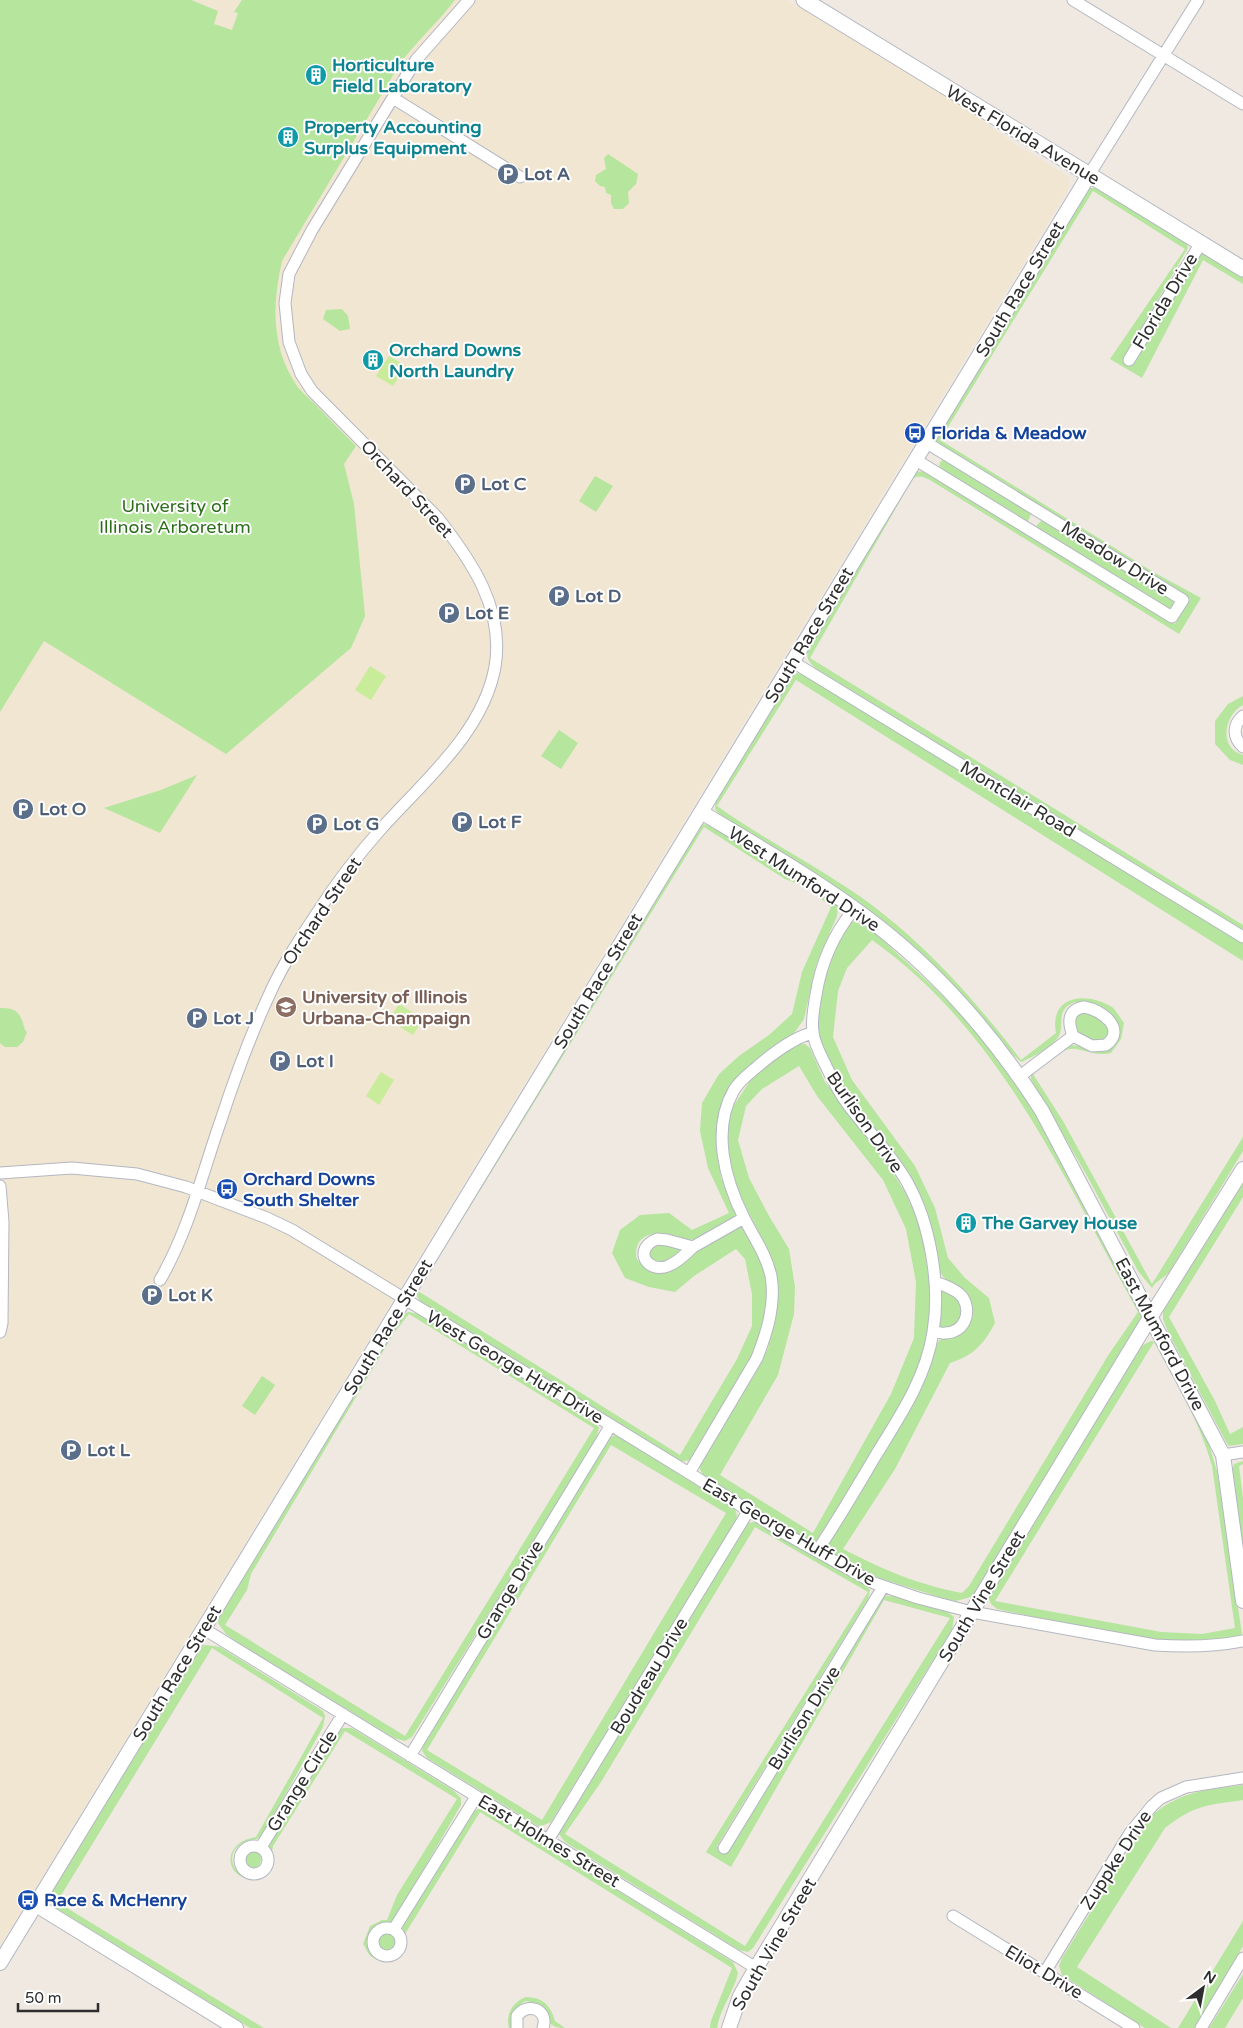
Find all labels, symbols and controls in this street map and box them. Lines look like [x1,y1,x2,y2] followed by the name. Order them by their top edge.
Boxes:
[332,54,472,97] place label: Horticulture Field Laboratory
[304,63,328,87] building icon: Horticulture Field Laboratory
[942,80,1104,190] street label: West Florida Avenue
[304,116,482,159] place label: Property Accounting Surplus Equipment
[276,125,300,149] building icon: Property Accounting Surplus Equipment
[496,162,520,186] parking icon: Lot A
[524,163,570,185] place label: Lot A
[971,217,1069,361] street label: South Race Street
[1128,249,1202,353] street label: Florida Drive
[389,339,522,382] place label: Orchard Downs North Laundry
[361,348,385,372] building icon: Orchard Downs North Laundry
[903,421,927,445] bus stop icon: Florida & Meadow
[931,422,1087,444] place label: Florida & Meadow
[356,435,458,543] street label: Orchard Street
[453,472,477,496] parking icon: Lot C
[481,473,527,495] place label: Lot C
[99,495,251,538] park label: University of Illinois Arboretum
[1057,516,1173,600] street label: Meadow Drive
[760,563,858,707] street label: South Race Street
[547,584,571,608] parking icon: Lot D
[575,585,621,607] place label: Lot D
[437,601,461,625] parking icon: Lot E
[465,602,509,624] place label: Lot E
[956,756,1080,842] street label: Montclair Road
[11,797,35,821] parking icon: Lot O
[39,798,86,820] place label: Lot O
[450,810,474,834] parking icon: Lot F
[478,811,522,833] place label: Lot F
[305,812,329,836] parking icon: Lot G
[333,813,379,835] place label: Lot G
[724,822,884,936] street label: West Mumford Drive
[278,853,366,969] street label: Orchard Street
[549,909,647,1053] street label: South Race Street
[302,986,471,1029] place label: University of Illinois Urbana-Champaign
[274,995,298,1019] school or university icon: University of Illinois Urbana-Champaign
[185,1006,209,1030] parking icon: Lot J
[213,1007,254,1029] place label: Lot J
[268,1049,292,1073] parking icon: Lot I
[296,1050,334,1072] place label: Lot I
[822,1067,908,1177] street label: Burlison Drive
[243,1168,376,1211] place label: Orchard Downs South Shelter
[215,1177,239,1201] bus stop icon: Orchard Downs South Shelter
[954,1211,978,1235] building icon: The Garvey House
[981,1212,1137,1234] place label: The Garvey House
[1110,1254,1210,1414] street label: East Mumford Drive
[339,1255,437,1399] street label: South Race Street
[140,1283,164,1307] parking icon: Lot K
[168,1284,213,1306] place label: Lot K
[423,1305,607,1429] street label: West George Huff Drive
[59,1438,83,1462] parking icon: Lot L
[87,1439,131,1461] place label: Lot L
[698,1473,880,1591] street label: East George Huff Drive
[934,1526,1030,1666] street label: South Vine Street
[472,1536,548,1644] street label: Grange Drive
[128,1601,226,1745] street label: South Race Street
[605,1614,693,1738] street label: Boudreau Drive
[763,1662,845,1774] street label: Burlison Drive
[262,1726,342,1836] street label: Grange Circle
[474,1790,624,1892] street label: East Holmes Street
[1076,1806,1156,1914] street label: Zuppke Drive
[727,1874,821,2014] street label: South Vine Street
[16,1888,40,1912] bus stop icon: Race & McHenry
[44,1889,187,1911] place label: Race & McHenry
[1001,1940,1087,2004] street label: Eliot Drive
[1178,1963,1228,2013] north arrow
[1200,1967,1219,1988] text: N
[18,1980,98,2012] scale bar
[25,1989,62,2007] text: 50 m

